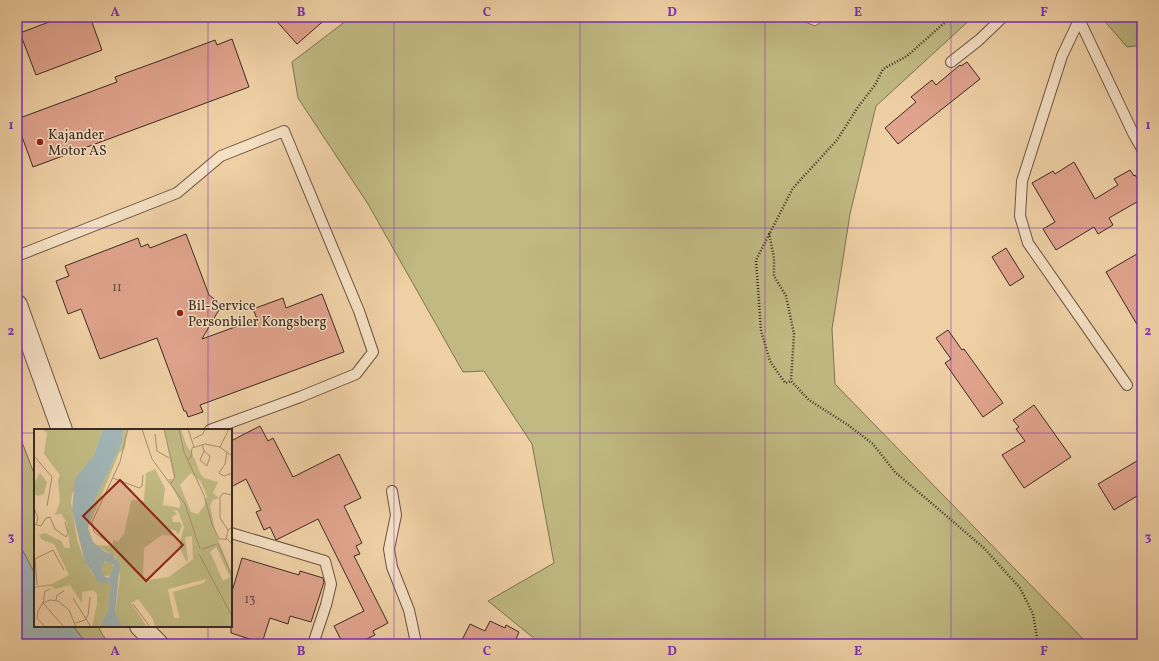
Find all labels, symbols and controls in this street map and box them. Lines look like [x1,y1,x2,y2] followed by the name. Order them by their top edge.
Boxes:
[110,4,120,22] text: A
[297,4,306,22] text: B
[483,4,491,22] text: C
[667,4,677,22] text: D
[854,4,862,22] text: E
[1040,4,1048,22] text: F
[8,117,14,135] text: 1
[1145,117,1151,135] text: 1
[48,126,107,161] place label: Kajander Motor AS
[35,137,45,147] marker: Kajander Motor AS
[112,280,122,296] house number: 11
[188,297,327,332] place label: Bil-Service Personbiler Kongsberg
[175,308,185,318] marker: Bil-Service Personbiler Kongsberg
[8,323,15,341] text: 2
[1145,323,1152,341] text: 2
[34,429,232,627] inset map
[8,529,15,547] text: 3
[1145,529,1152,547] text: 3
[245,592,255,608] house number: 13
[110,643,120,661] text: A
[297,643,306,661] text: B
[483,643,491,661] text: C
[667,643,677,661] text: D
[854,643,862,661] text: E
[1040,643,1048,661] text: F

